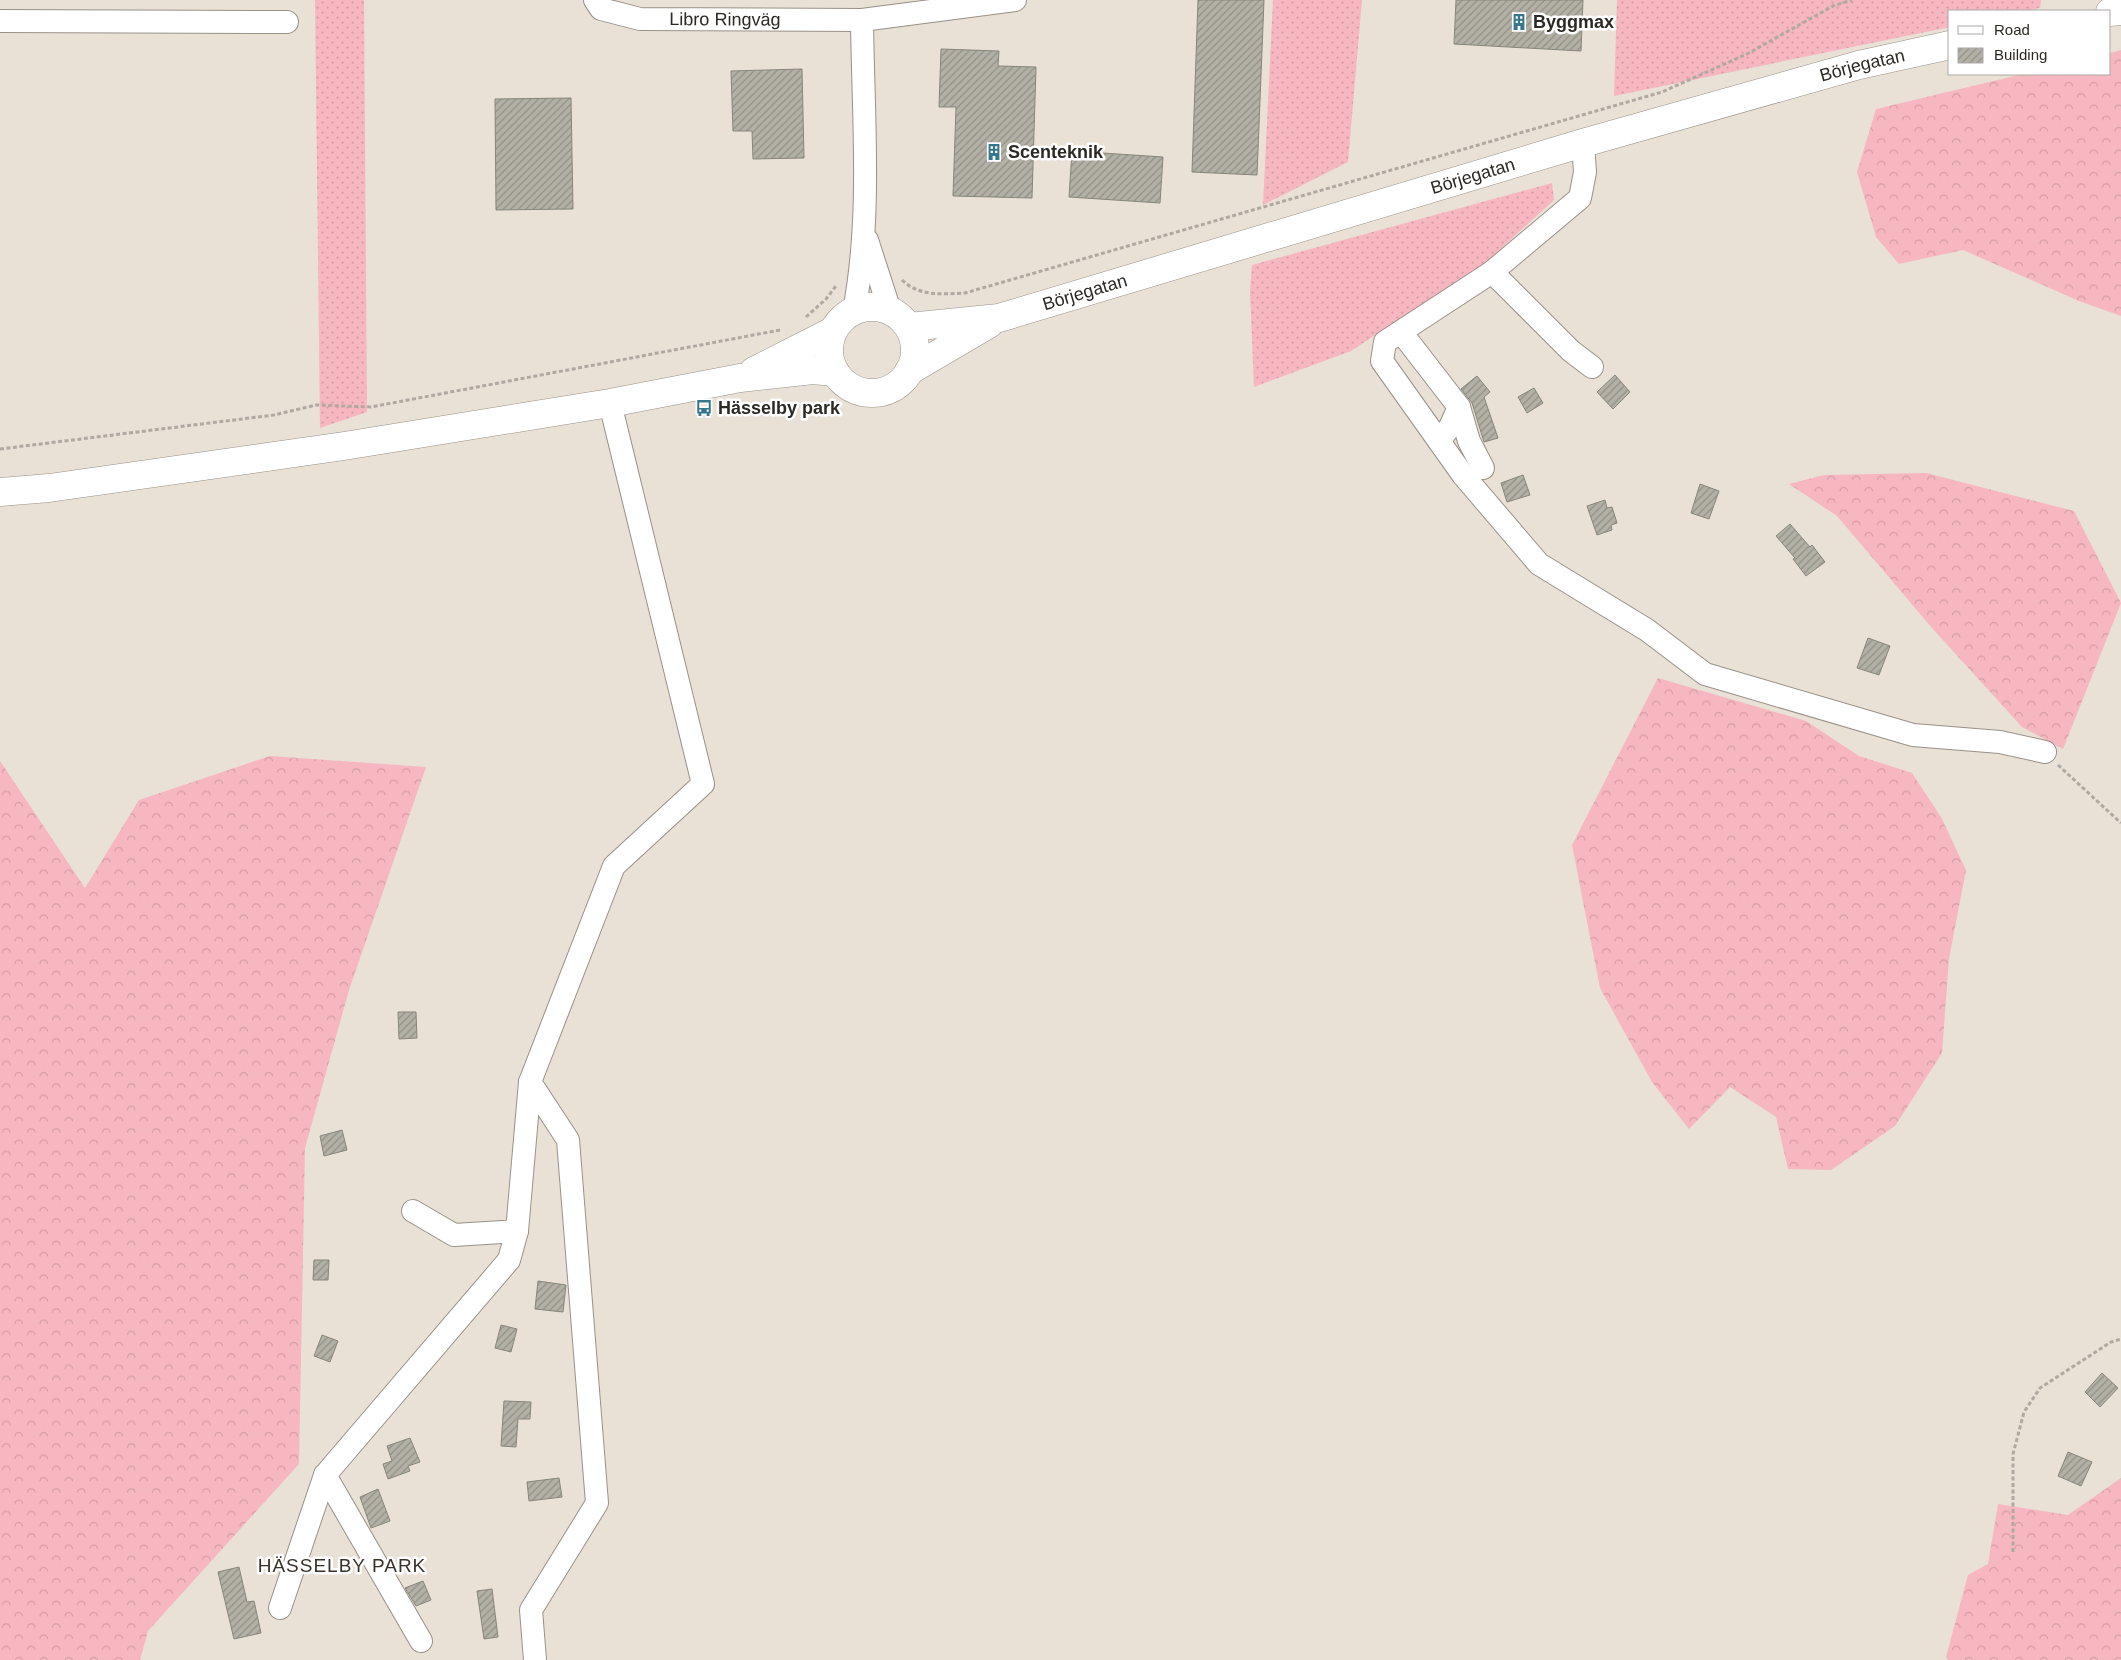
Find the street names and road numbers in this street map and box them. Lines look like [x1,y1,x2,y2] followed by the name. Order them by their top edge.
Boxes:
[669,9,781,30] street label: Libro Ringväg
[1817,45,1907,86] street label: Börjegatan
[1428,154,1517,198] street label: Börjegatan
[1040,270,1129,314] street label: Börjegatan

